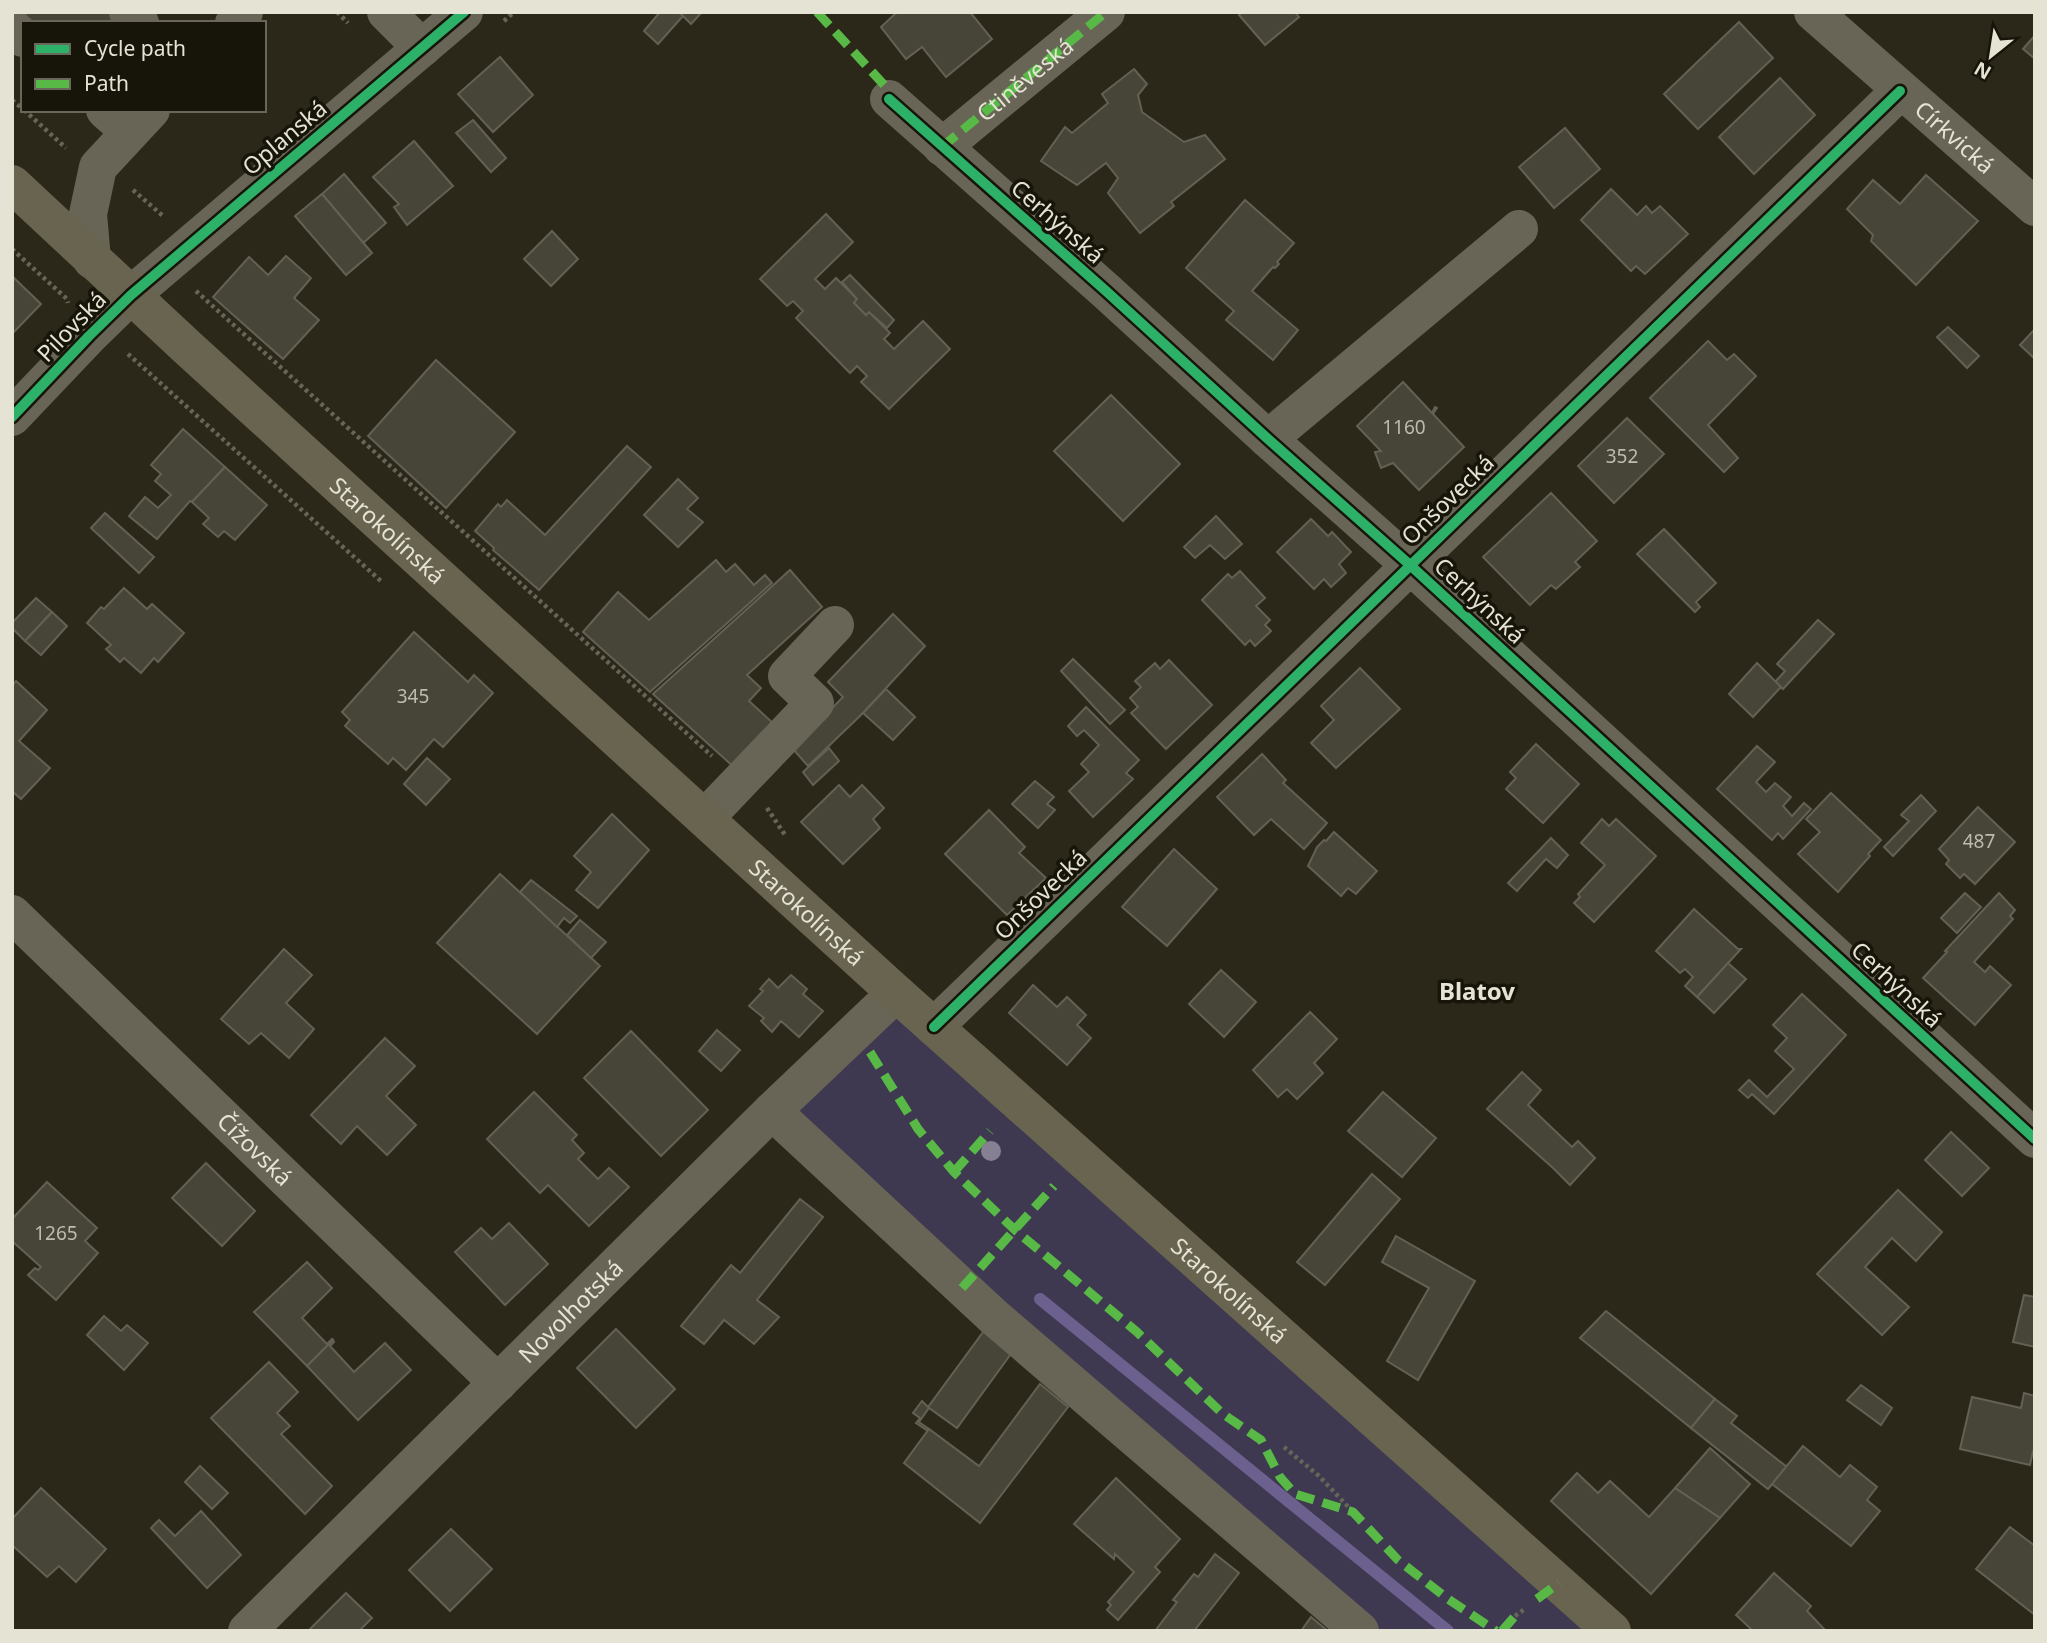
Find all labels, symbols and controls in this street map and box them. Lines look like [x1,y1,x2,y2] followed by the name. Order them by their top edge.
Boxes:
[21,21,266,112] legend
[1956,21,2026,91] north arrow
[969,30,1080,128] street label: Ctiněveská
[84,34,186,62] text: Cycle path
[1969,56,1996,86] text: N
[84,69,129,97] text: Path
[235,92,333,182] street label: Oplanská
[1908,93,2002,180] street label: Církvická
[1005,172,1111,270] street label: Cerhýnská
[29,284,113,368] street label: Pilovská
[1382,414,1426,440] house number: 1160
[1606,443,1638,469] house number: 352
[1394,447,1500,551] street label: Onšovecká
[323,469,452,591] street label: Starokolínská
[1428,550,1532,650] street label: Cerhýnská
[397,683,429,709] house number: 345
[1963,828,1995,854] house number: 487
[987,842,1093,946] street label: Onšovecká
[743,851,872,973] street label: Starokolínská
[1845,934,1949,1034] street label: Cerhýnská
[1439,974,1515,1007] district label: Blatov
[211,1105,300,1192] street label: Čížovská
[34,1220,78,1246] house number: 1265
[1165,1230,1294,1350] street label: Starokolínská
[511,1252,630,1370] street label: Novolhotská

